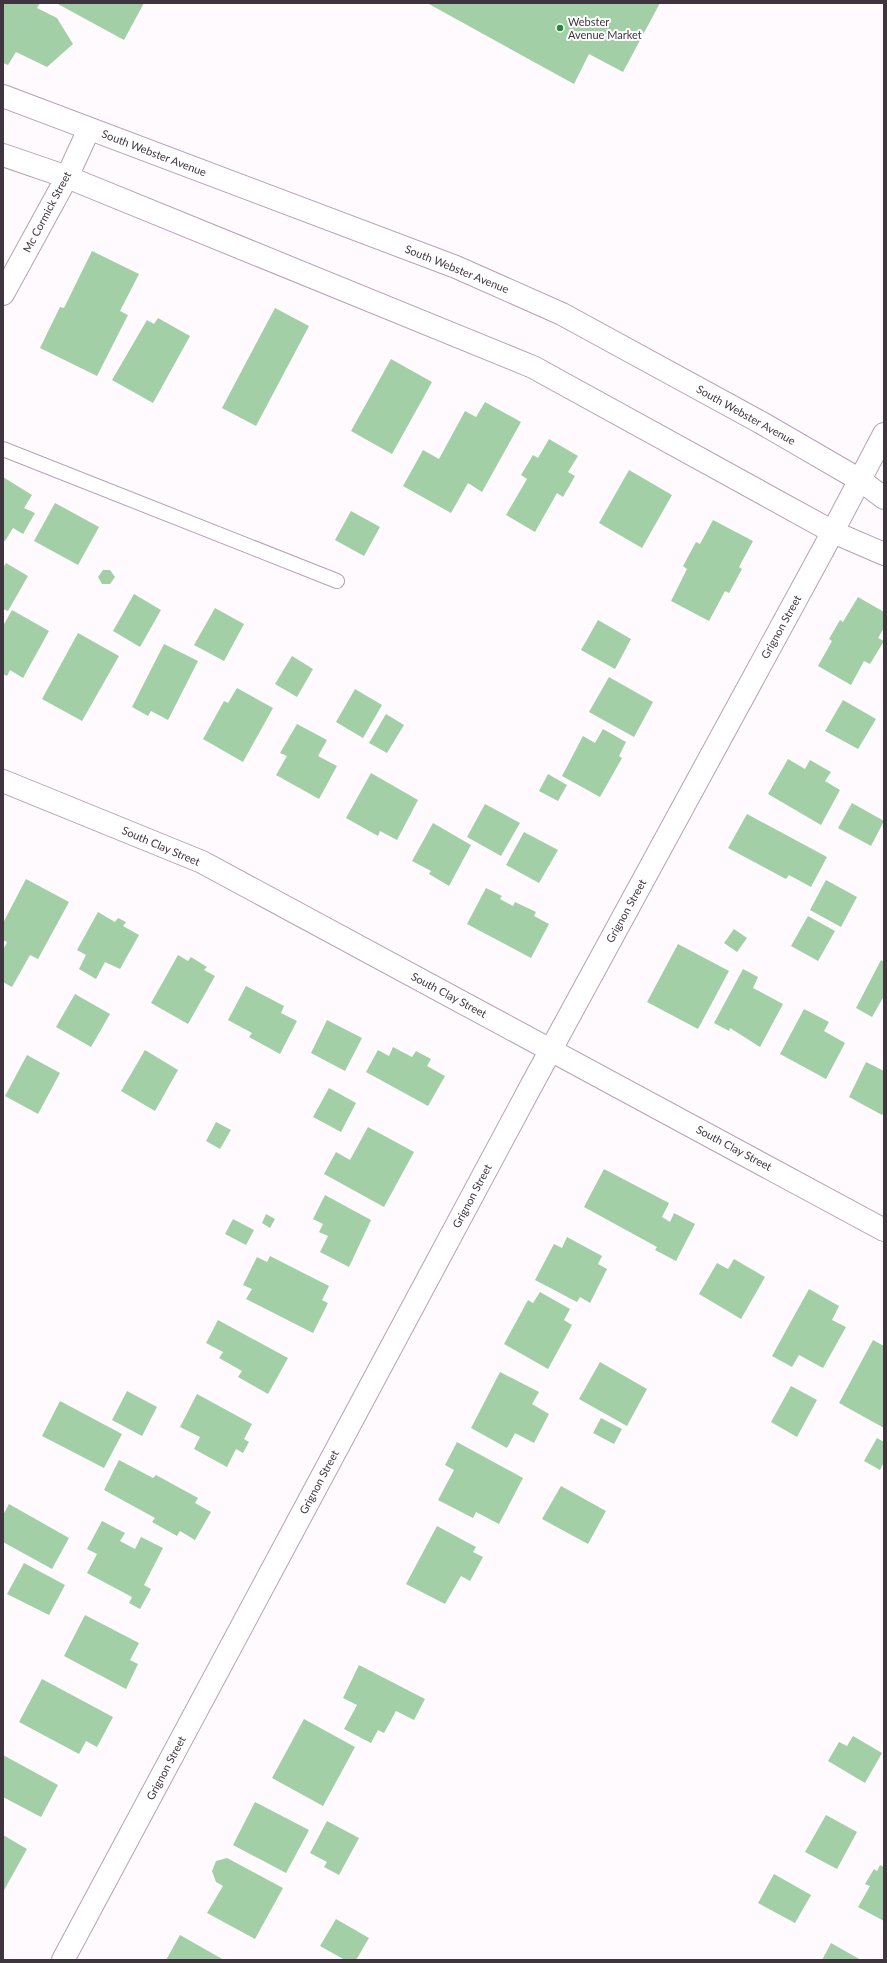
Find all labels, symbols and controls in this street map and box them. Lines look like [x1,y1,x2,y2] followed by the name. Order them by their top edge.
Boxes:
[568,15,642,41] place label: Webster Avenue Market
[555,23,565,33] marker: Webster Avenue Market
[100,127,208,179] street label: South Webster Avenue
[20,169,73,255] street label: Mc Cormick Street
[403,242,511,295] street label: South Webster Avenue
[695,382,798,447] street label: South Webster Avenue
[758,593,803,661] street label: Grignon Street
[120,823,202,868] street label: South Clay Street
[603,877,648,945] street label: Grignon Street
[409,969,489,1020] street label: South Clay Street
[694,1122,774,1173] street label: South Clay Street
[449,1161,494,1230] street label: Grignon Street
[296,1447,341,1516] street label: Grignon Street
[143,1733,188,1802] street label: Grignon Street

